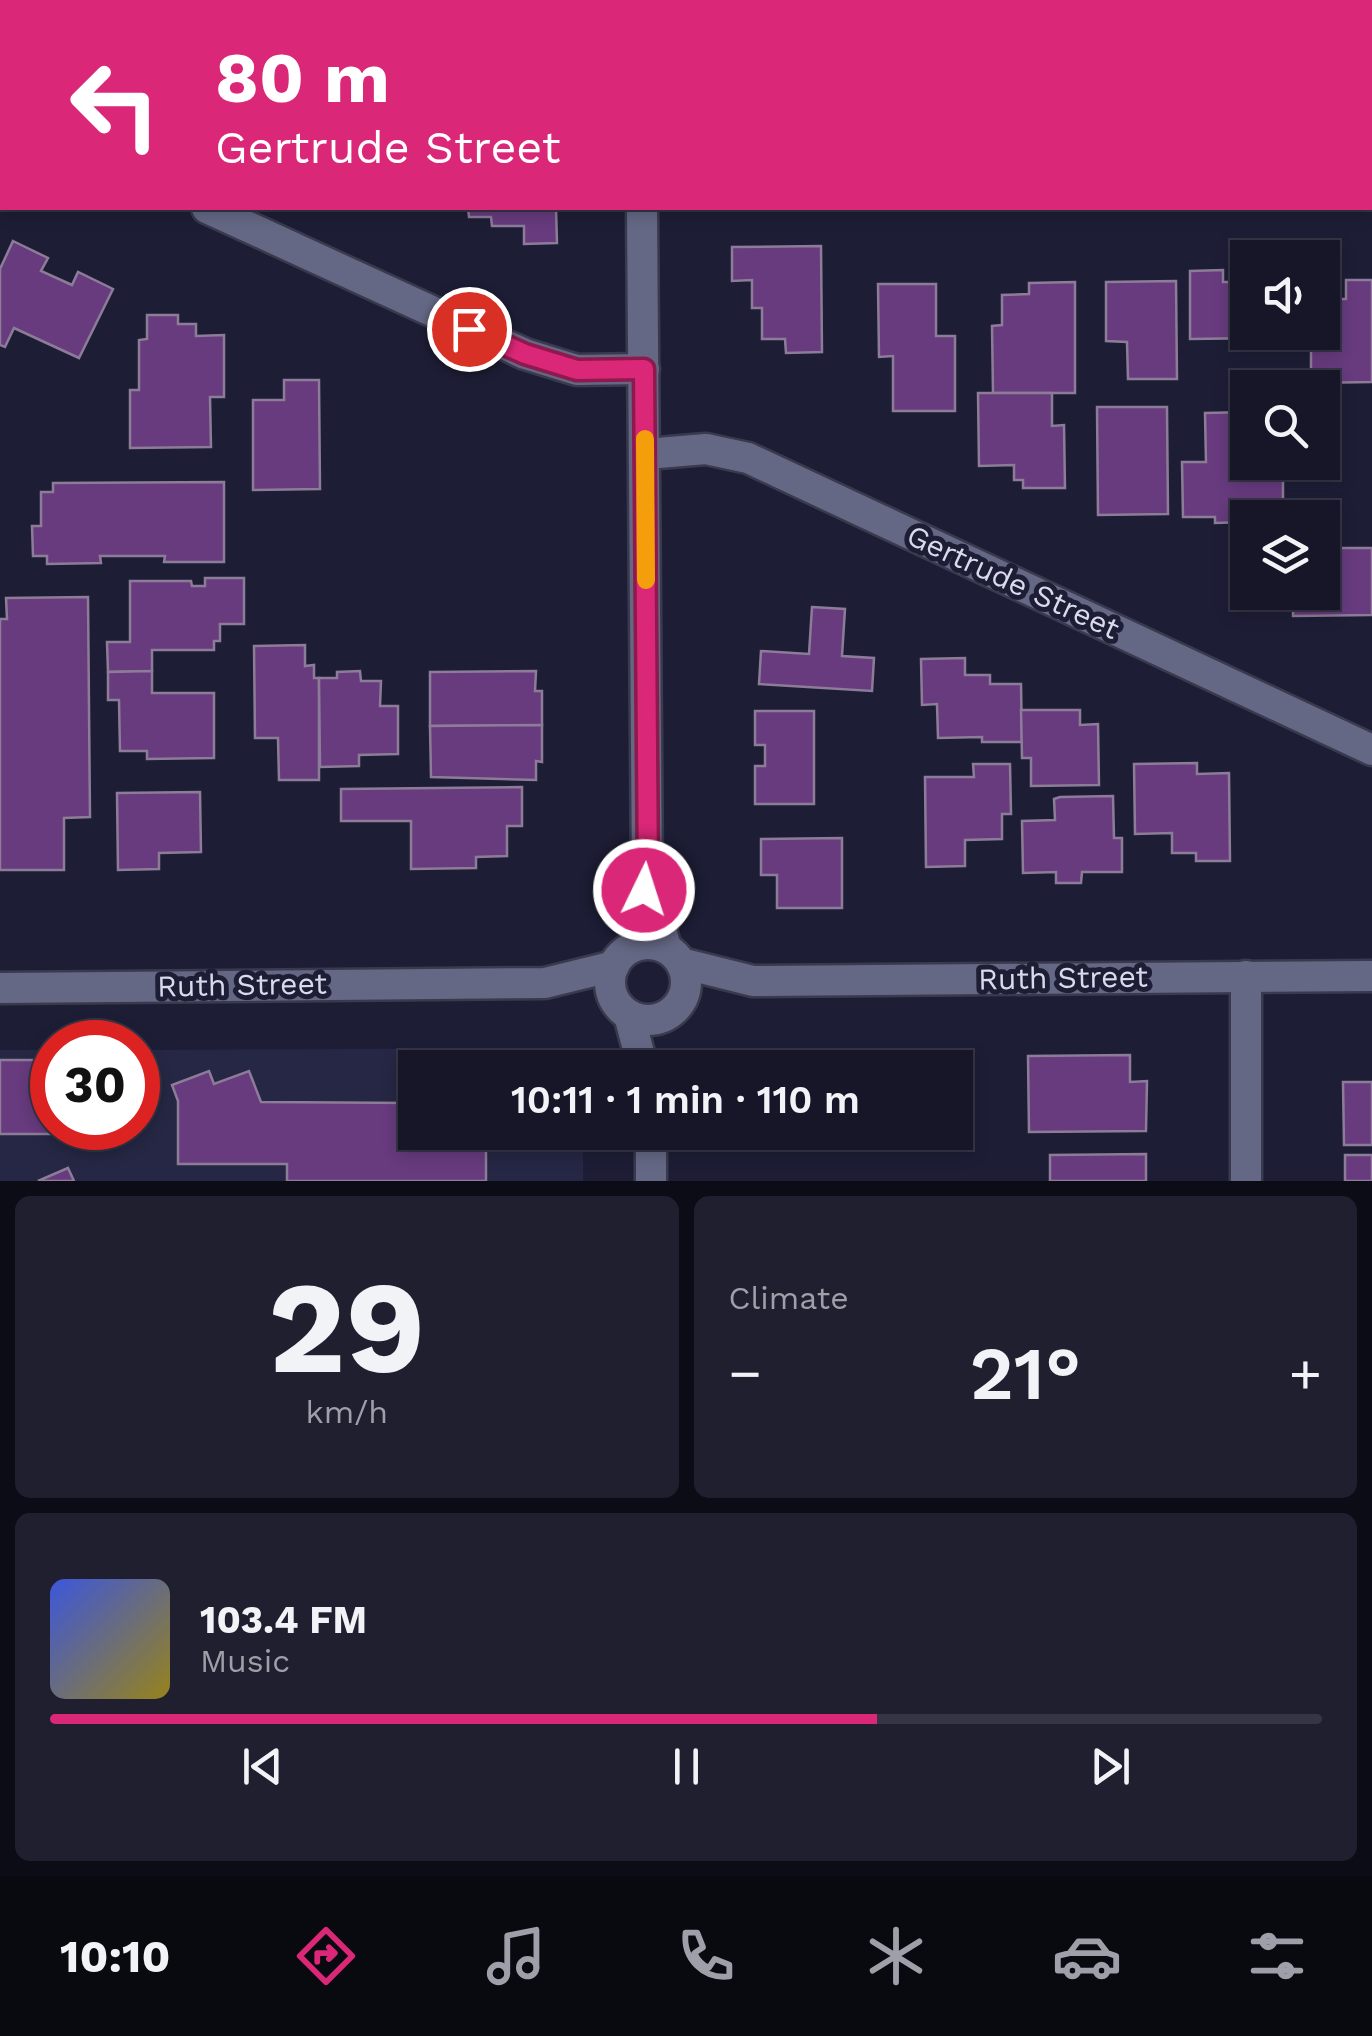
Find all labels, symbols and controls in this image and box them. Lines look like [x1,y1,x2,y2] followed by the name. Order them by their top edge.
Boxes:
[215,37,390,119] text: 80 m
[50,40,180,170] icon: left
[215,121,561,174] text: Gertrude Street
[1230,240,1340,610] map controls
[1230,240,1340,350] button: sound
[427,287,512,372] pin
[442,302,497,357] icon: arrive
[1230,370,1340,480] button: search
[1230,500,1340,610] button: layers
[901,517,1125,646] street label: Gertrude Street
[592,838,696,942] position arrow
[978,959,1149,996] street label: Ruth Street
[157,966,328,1003] street label: Ruth Street
[30,1020,160,1150] speed limit sign: 30
[511,1078,860,1122] text: 10:11 · 1 min · 110 m
[268,1251,426,1404] text: 29
[729,1279,849,1317] text: Climate
[969,1329,1081,1417] text: 21°
[729,1341,762,1405] text: −
[1289,1341,1322,1405] text: +
[306,1393,388,1431] text: km/h
[200,1598,367,1642] text: 103.4 FM
[200,1642,290,1680] text: Music
[235,1739,290,1794] icon: previous
[659,1739,714,1794] icon: pause
[1083,1739,1138,1794] icon: next
[291,1921,361,1991] icon: directions
[481,1921,551,1991] icon: music
[671,1921,741,1991] icon: phone
[861,1921,931,1991] icon: climate
[1052,1921,1122,1991] icon: car
[1242,1921,1312,1991] icon: filters
[60,1930,170,1983] text: 10:10

